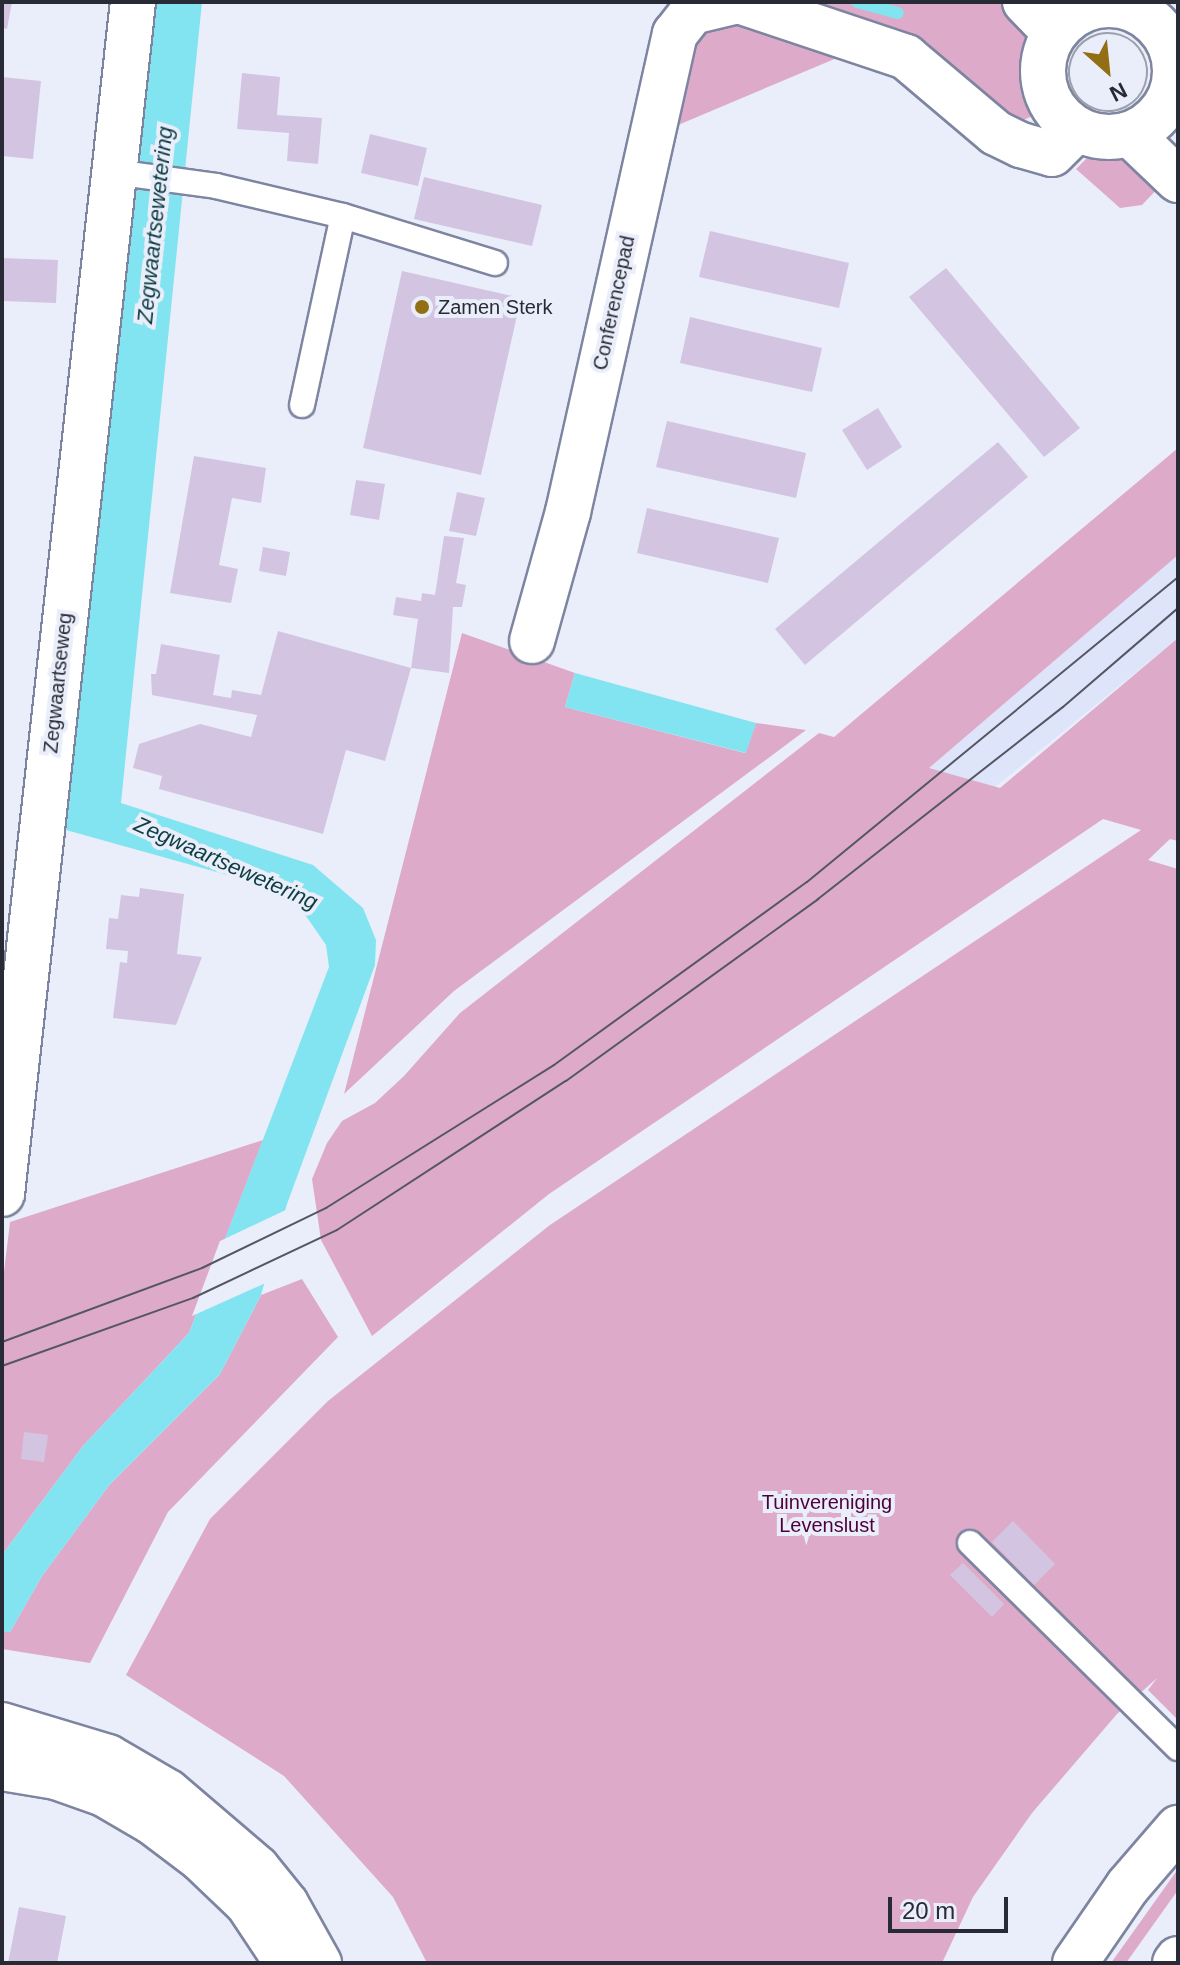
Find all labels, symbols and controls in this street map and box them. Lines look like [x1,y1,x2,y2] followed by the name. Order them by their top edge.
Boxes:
[1068,32,1148,112] north arrow
[1105,77,1131,107] text: N
[132,125,178,325] water label: Zegwaartsewetering
[588,234,640,372] street label: Conferencepad
[438,295,552,319] place label: Zamen Sterk
[413,298,431,316] marker: Zamen Sterk
[39,612,77,754] street label: Zegwaartseweg
[130,811,322,915] water label: Zegwaartsewetering
[762,1490,892,1537] park label: Tuinvereniging Levenslust
[892,1881,1012,1931] scale bar
[902,1897,955,1924] text: 20 m

